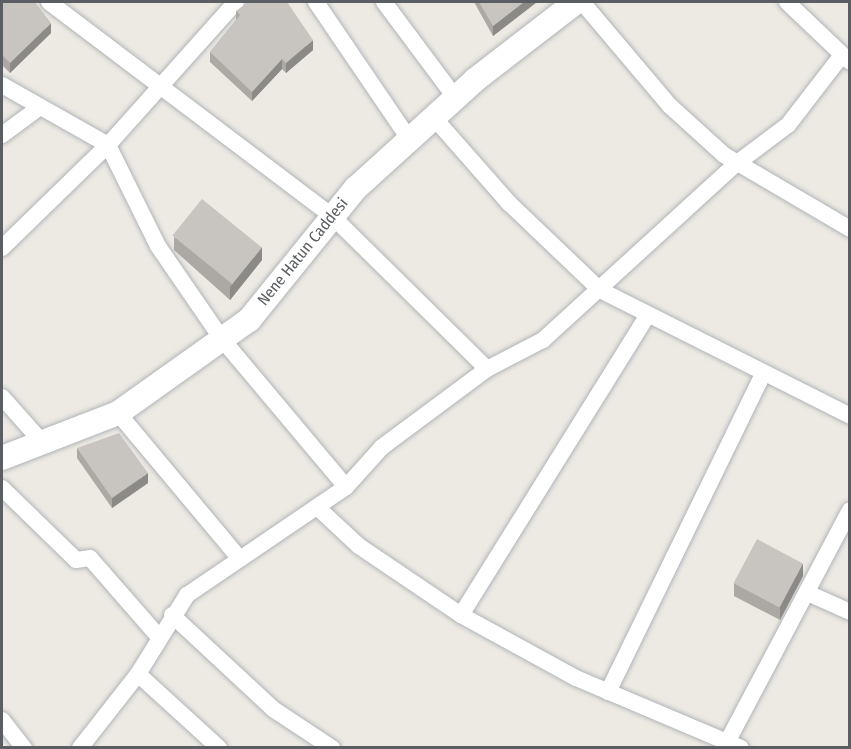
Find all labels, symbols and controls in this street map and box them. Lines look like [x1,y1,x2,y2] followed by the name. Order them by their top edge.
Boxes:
[254,194,352,310] street label: Nene Hatun Caddesi

